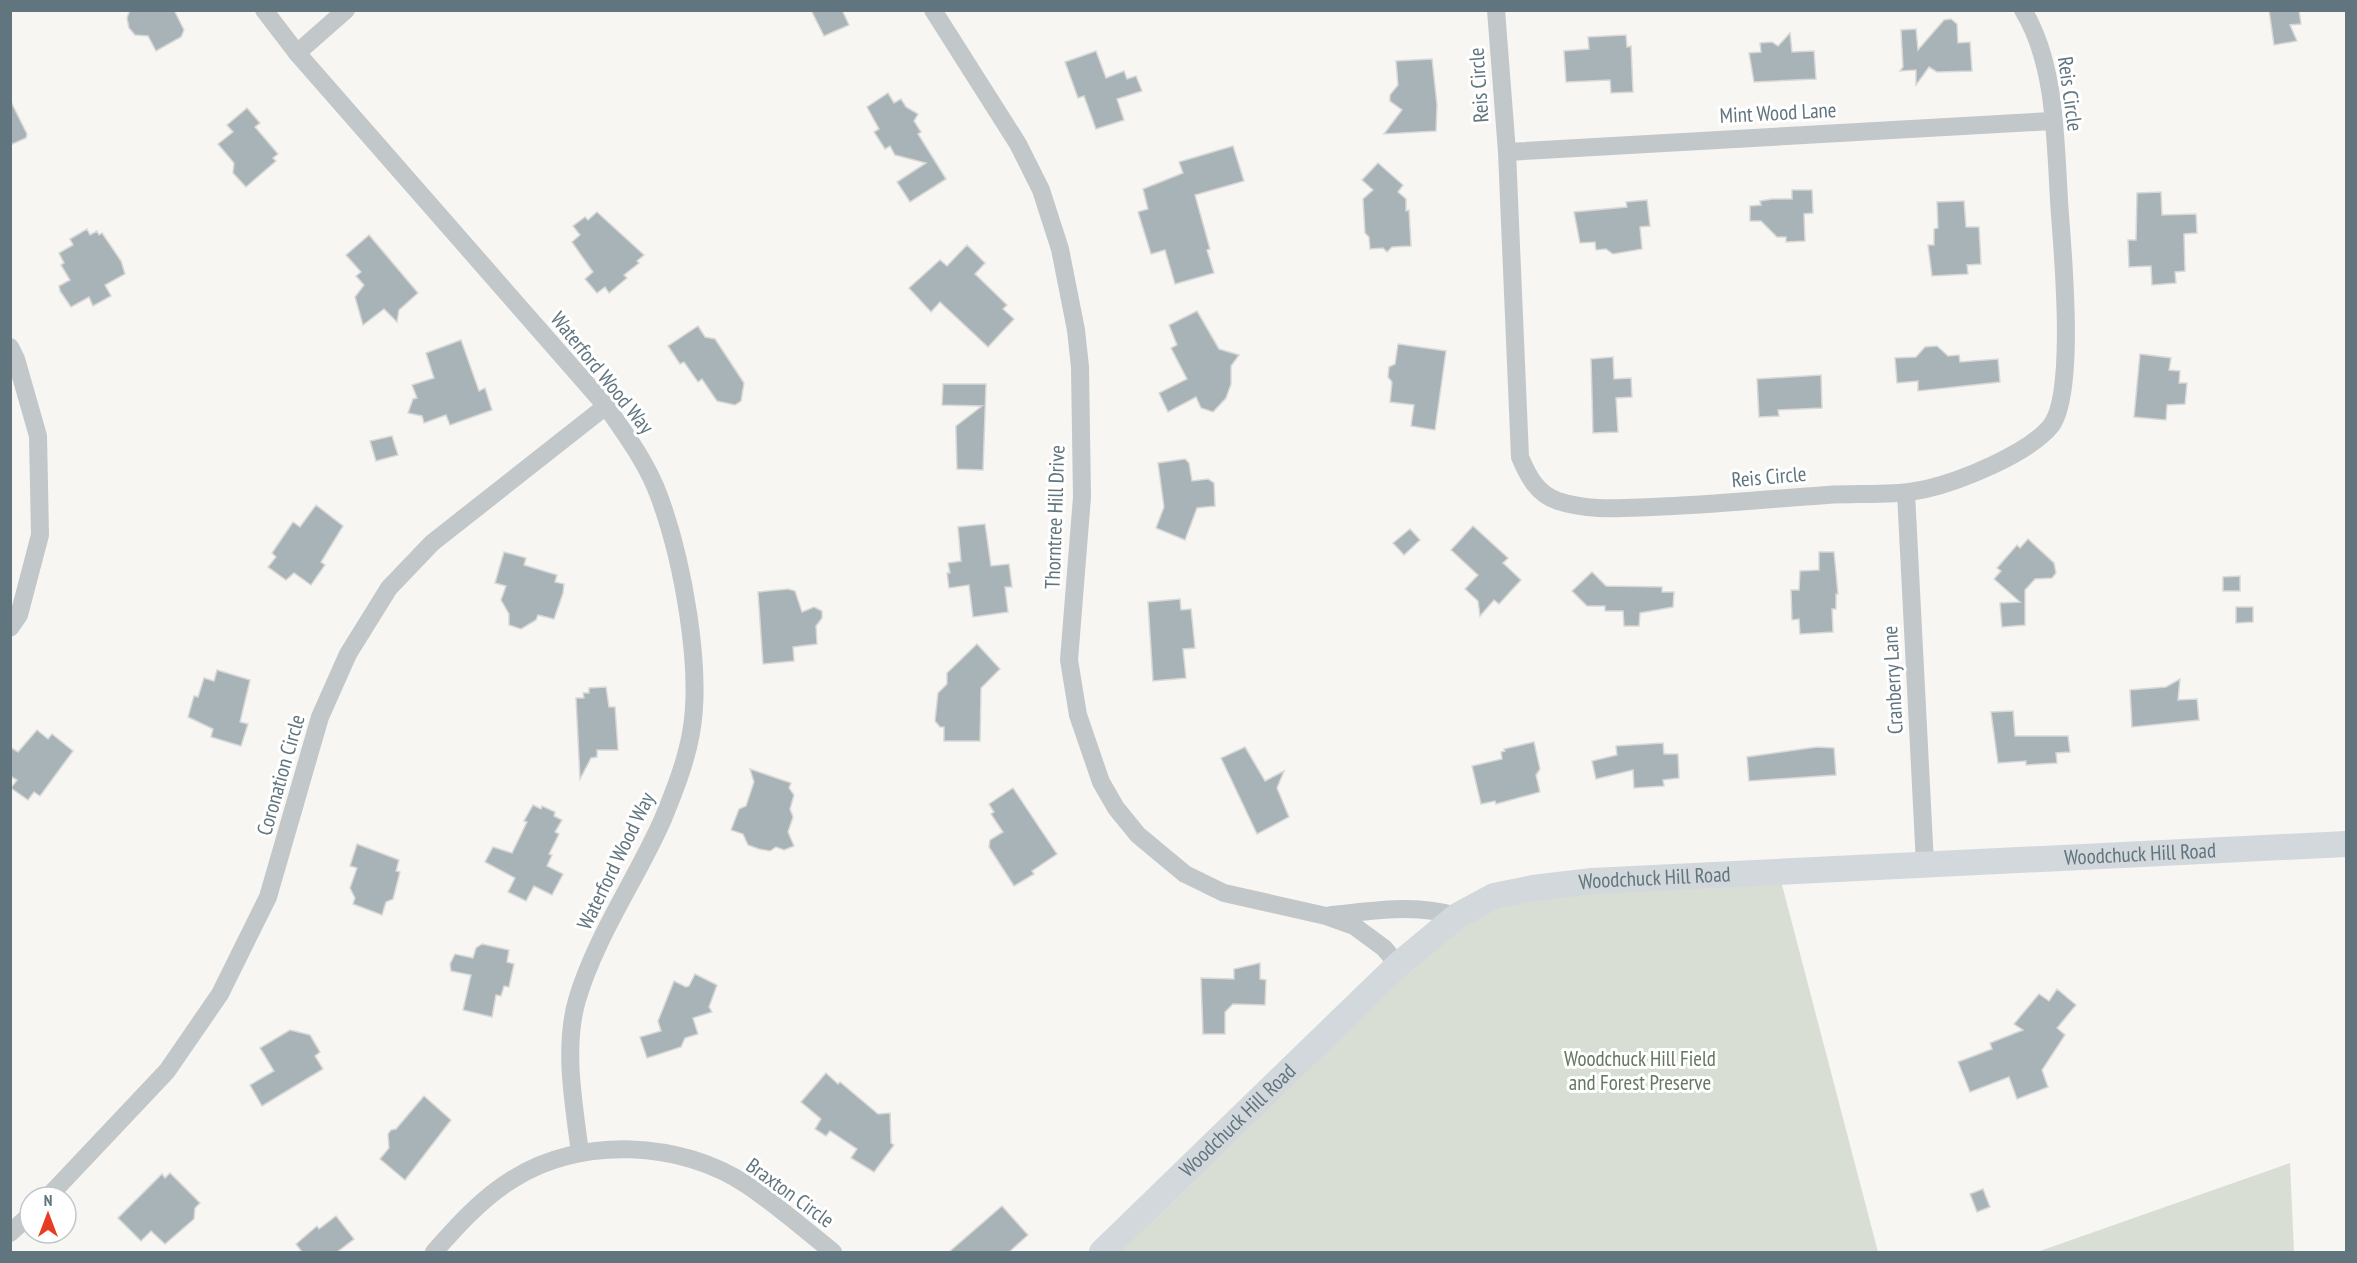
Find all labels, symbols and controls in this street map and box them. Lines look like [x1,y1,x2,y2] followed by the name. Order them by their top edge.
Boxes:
[1462,47,1495,123] street label: Reis Circle
[2052,55,2089,133] street label: Reis Circle
[1719,96,1837,129] street label: Mint Wood Lane
[545,306,660,439] street label: Waterford Wood Way
[1038,445,1071,589] street label: Thorntree Hill Drive
[1730,460,1807,493] street label: Reis Circle
[1876,625,1909,735] street label: Cranberry Lane
[250,711,311,838] street label: Coronation Circle
[571,788,660,934] street label: Waterford Wood Way
[2063,836,2217,871] street label: Woodchuck Hill Road
[1577,860,1731,895] street label: Woodchuck Hill Road
[1564,1045,1716,1096] park label: Woodchuck Hill Field and Forest Preserve
[1173,1057,1301,1183] street label: Woodchuck Hill Road
[741,1152,840,1234] street label: Braxton Circle
[18,1185,78,1245] north arrow
[44,1190,52,1210] text: N

